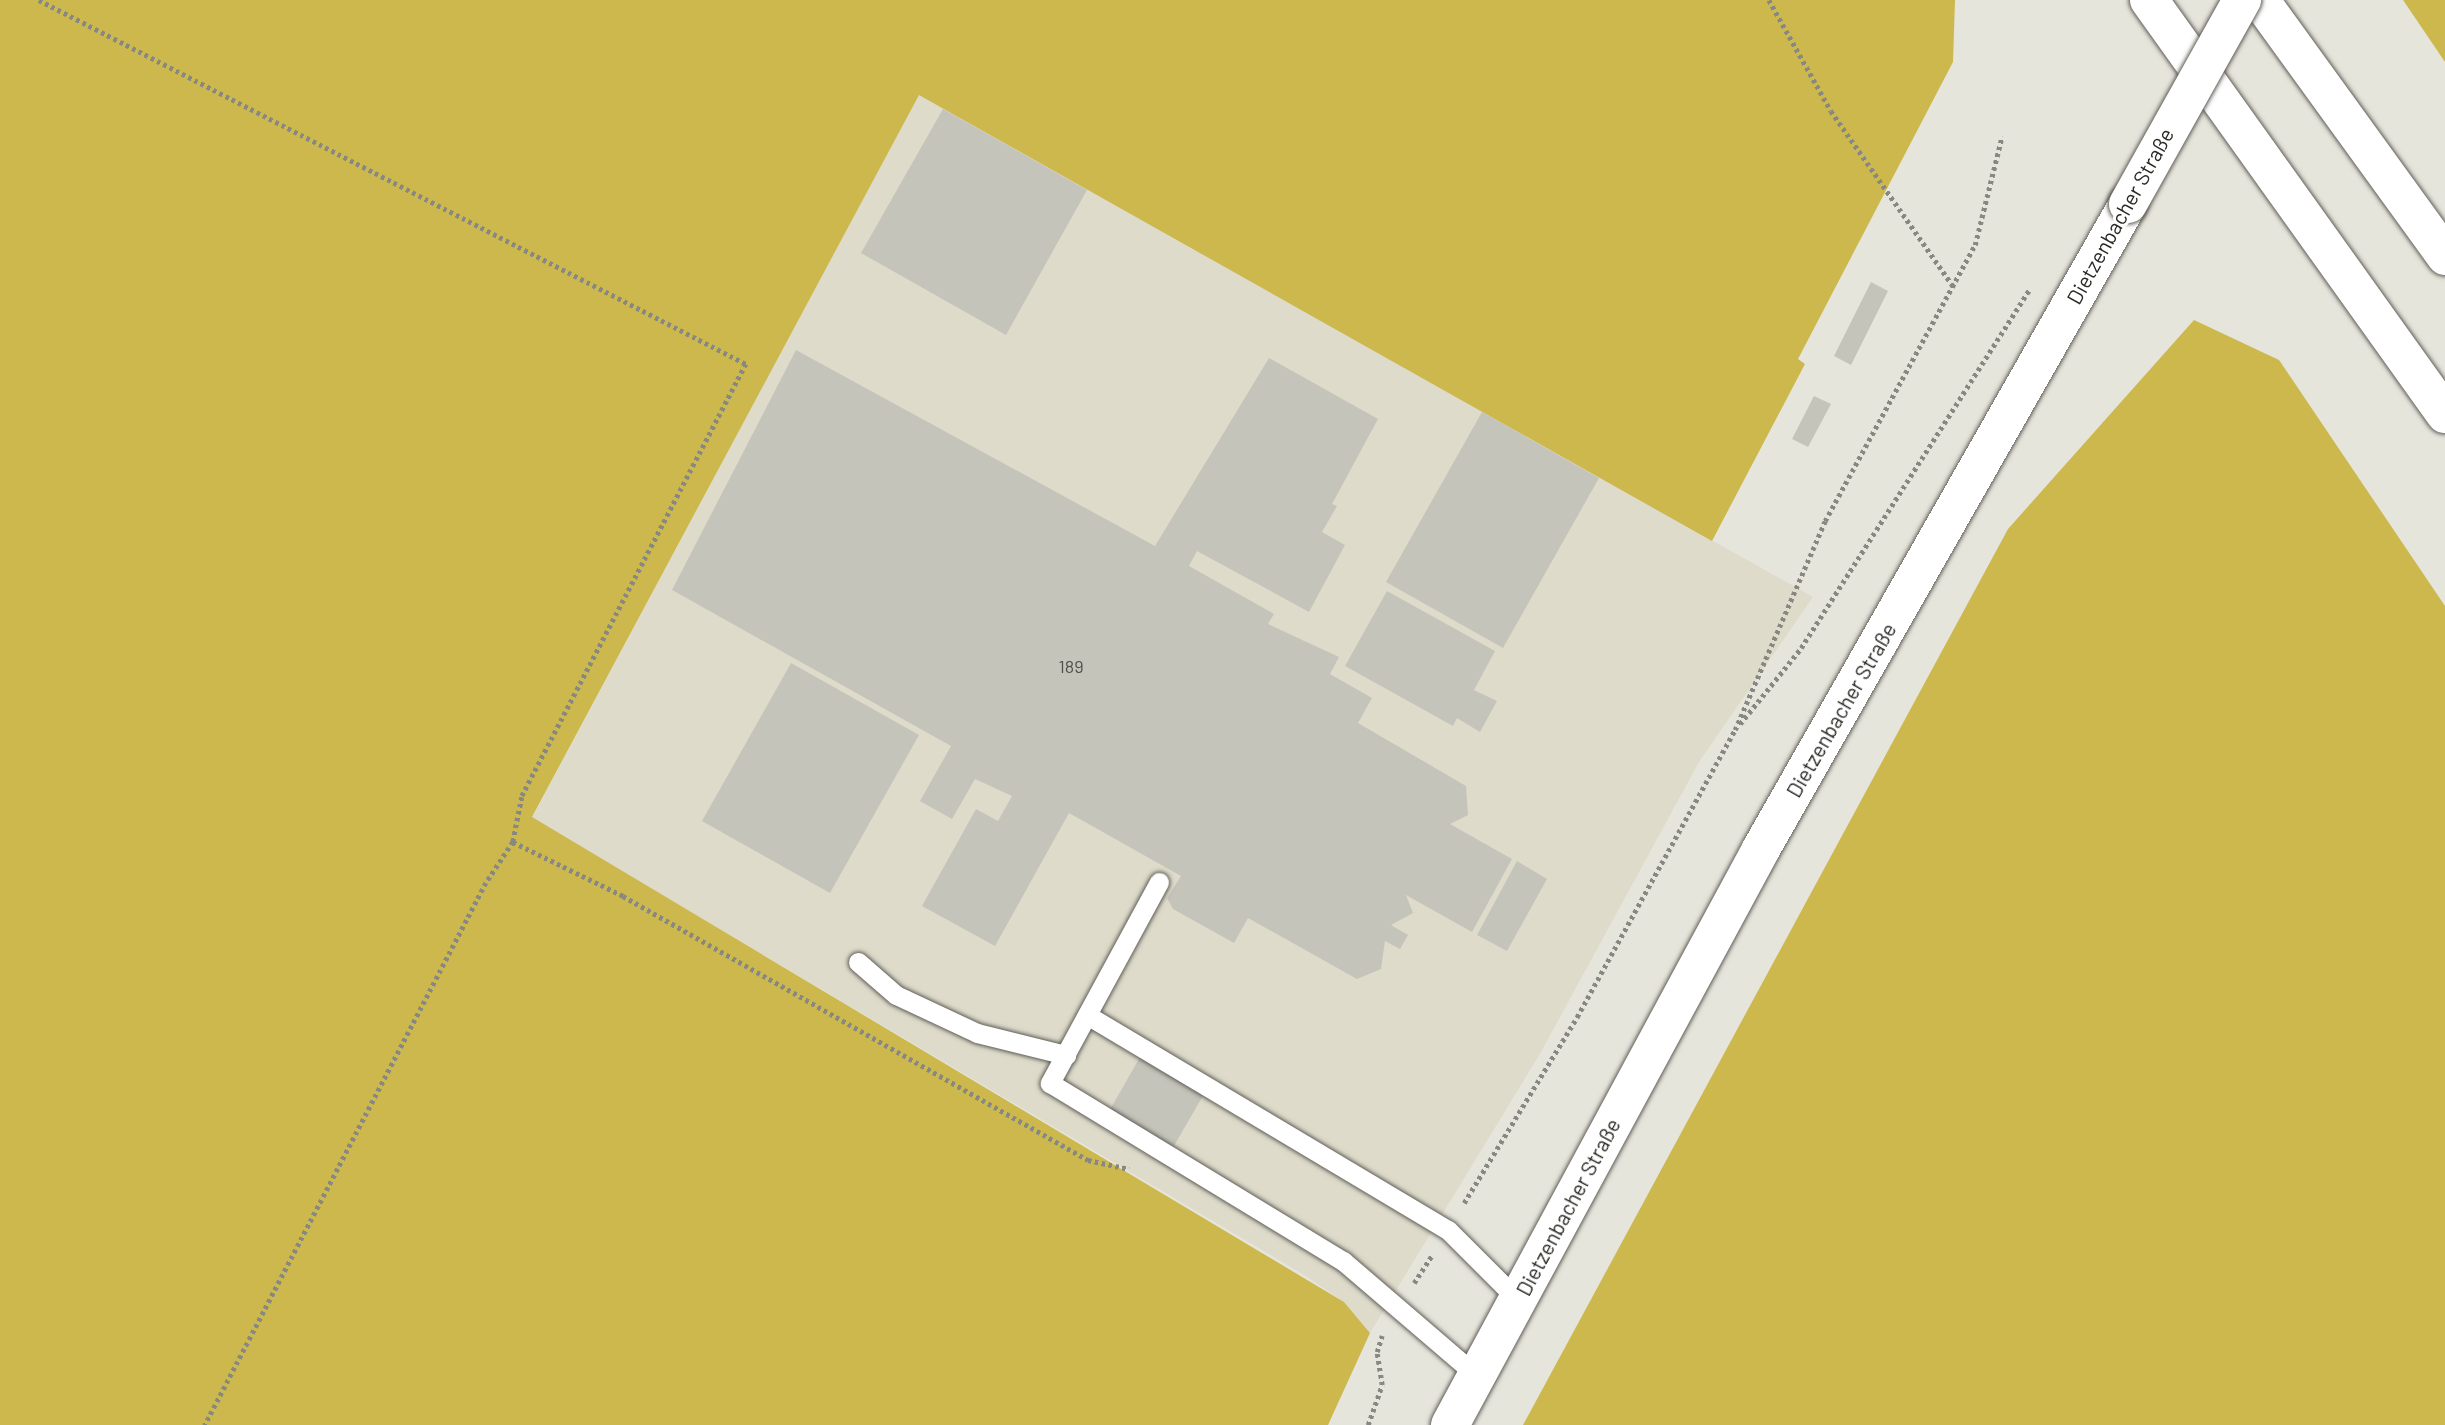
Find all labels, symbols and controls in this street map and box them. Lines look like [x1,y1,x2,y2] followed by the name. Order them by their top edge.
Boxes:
[2061,124,2179,308] street label: Dietzenbacher Straße
[1781,618,1901,802] street label: Dietzenbacher Straße
[1058,655,1084,677] house number: 189
[1511,1114,1625,1300] street label: Dietzenbacher Straße

